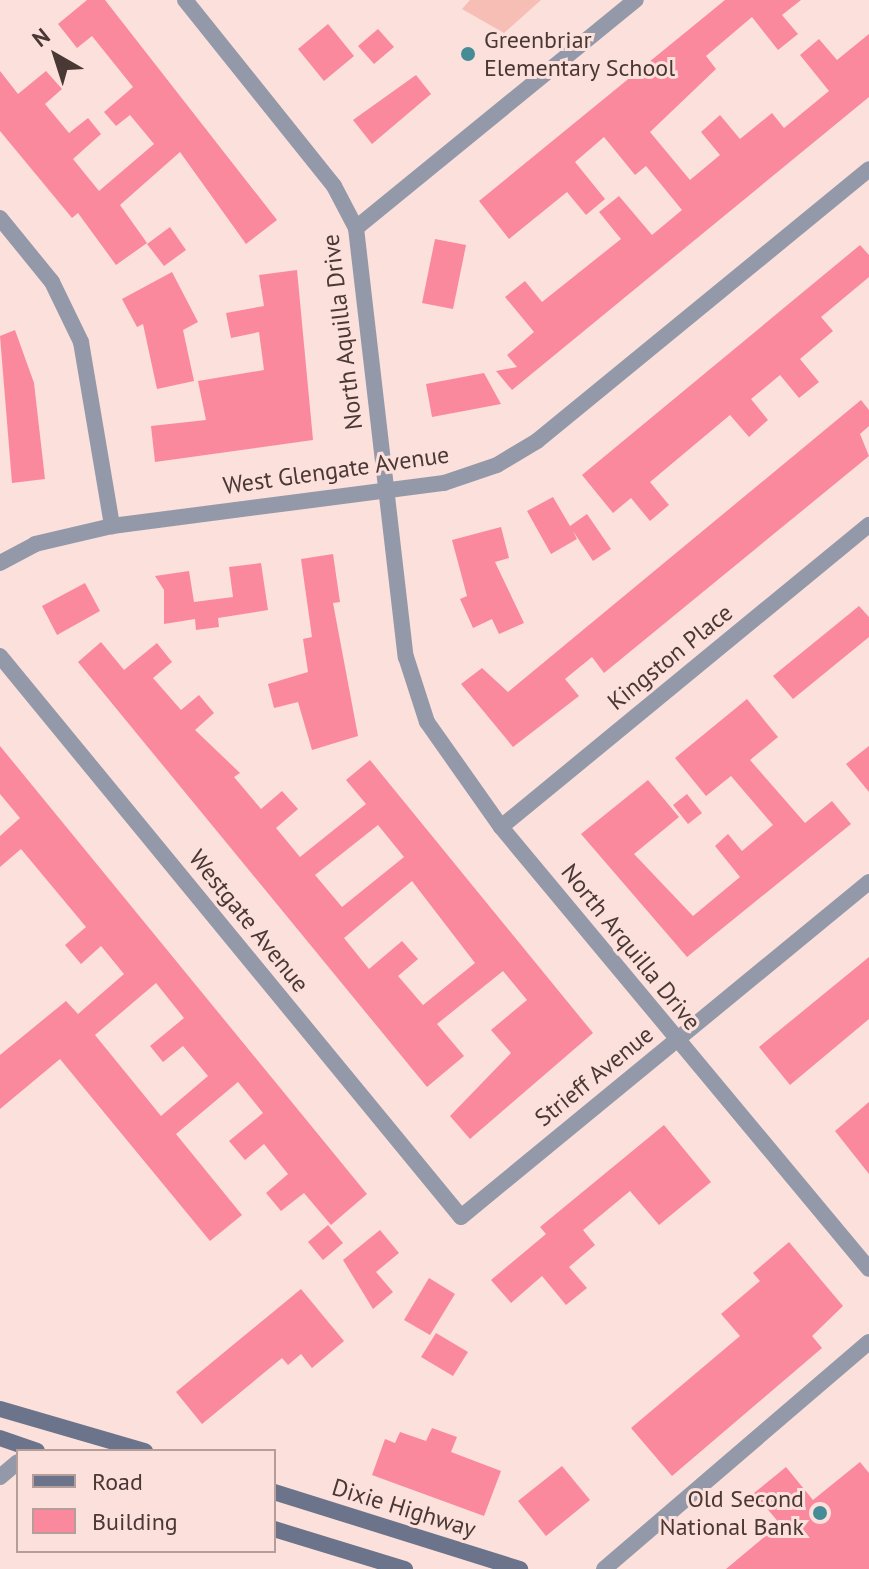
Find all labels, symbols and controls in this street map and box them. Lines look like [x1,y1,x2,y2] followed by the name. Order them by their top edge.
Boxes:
[16,16,96,96] north arrow
[26,22,55,53] text: N
[484,26,676,82] place label: Greenbriar Elementary School
[459,45,477,63] marker: Greenbriar Elementary School
[316,232,368,432] street label: North Aquilla Drive
[221,440,451,500] street label: West Glengate Avenue
[602,598,738,716] street label: Kingston Place
[183,844,315,998] street label: Westgate Avenue
[555,858,707,1036] street label: North Arquilla Drive
[529,1019,659,1133] street label: Strieff Avenue
[16,1449,276,1553] legend
[92,1466,143,1497] text: Road
[329,1472,479,1544] street label: Dixie Highway
[660,1485,804,1541] place label: Old Second National Bank
[811,1504,829,1522] marker: Old Second National Bank
[92,1506,178,1537] text: Building

